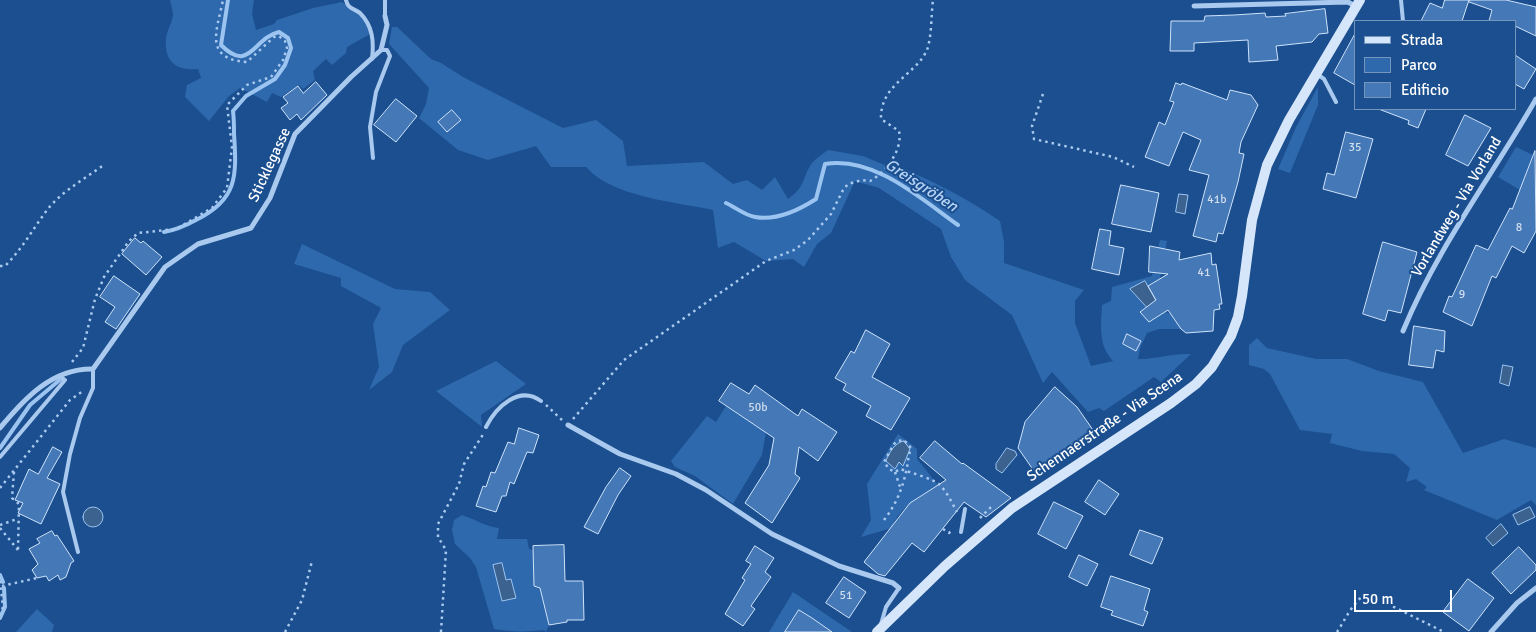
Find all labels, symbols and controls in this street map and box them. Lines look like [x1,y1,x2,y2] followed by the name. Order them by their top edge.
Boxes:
[1354,20,1516,110] legend
[1401,31,1443,49] text: Strada
[1401,56,1437,74] text: Parco
[1401,81,1449,99] text: Edificio
[245,125,295,205] street label: Sticklegasse
[1408,134,1506,280] street label: Vorlandweg - Via Vorland
[1349,141,1361,155] house number: 35
[881,155,961,217] water label: Greisgröben
[1207,193,1227,207] house number: 41b
[1516,221,1522,235] house number: 8
[1198,266,1210,280] house number: 41
[1459,288,1465,302] house number: 9
[1024,368,1186,486] street label: Schennaerstraße - Via Scena
[748,401,768,415] house number: 50b
[1356,580,1454,612] scale bar
[840,589,852,603] house number: 51
[1362,590,1393,608] text: 50 m

